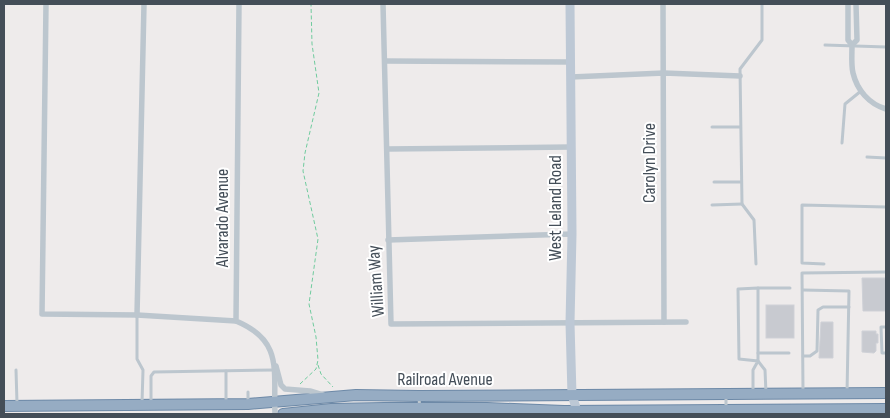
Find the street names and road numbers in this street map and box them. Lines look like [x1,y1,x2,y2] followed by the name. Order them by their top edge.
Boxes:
[639,123,660,203] street label: Carolyn Drive
[545,155,566,261] street label: West Leland Road
[212,169,233,268] street label: Alvarado Avenue
[363,244,389,318] street label: William Way
[397,369,493,390] street label: Railroad Avenue

